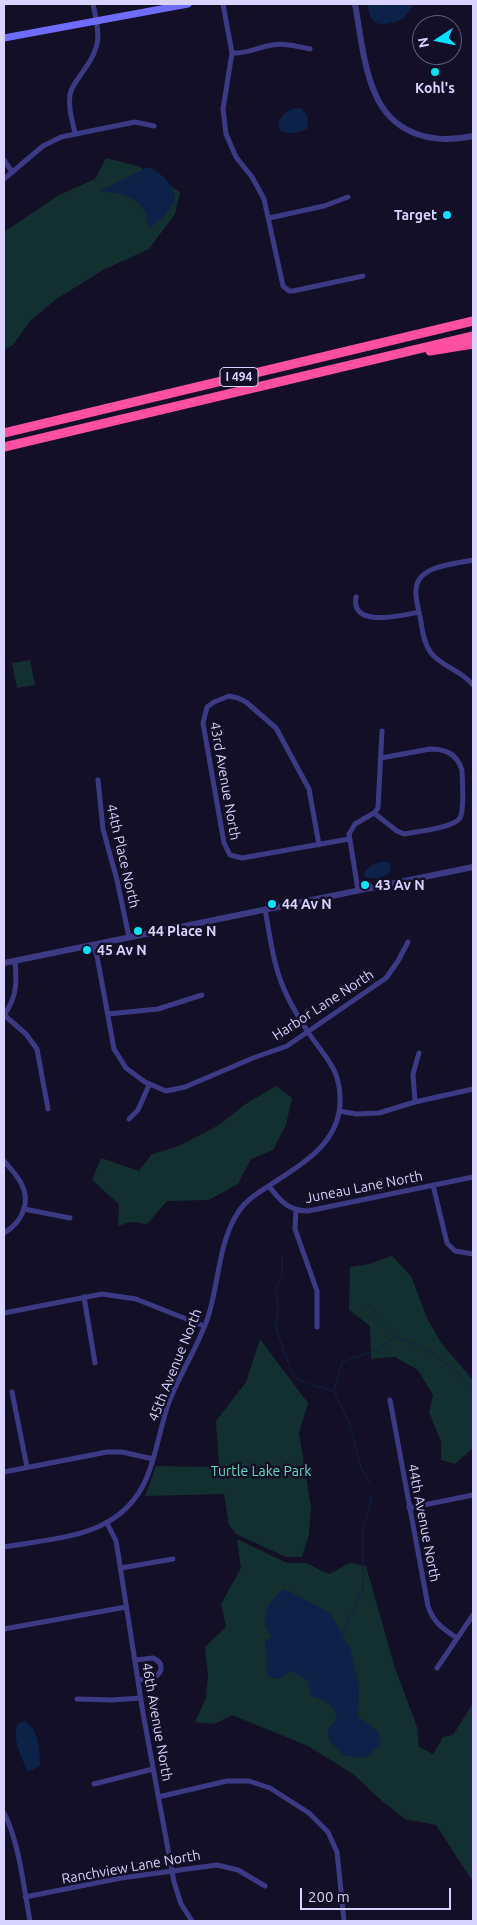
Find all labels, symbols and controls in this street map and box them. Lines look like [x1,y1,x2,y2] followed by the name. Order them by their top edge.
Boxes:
[412,15,462,65] north arrow
[414,36,432,49] text: N
[429,66,441,78] marker: Kohl's
[415,80,455,96] place label: Kohl's
[394,207,437,223] place label: Target
[441,209,453,221] marker: Target
[220,368,258,387] road number: I 494
[206,721,244,841] street label: 43rd Avenue North
[103,802,143,910] street label: 44th Place North
[375,877,425,893] place label: 43 Av N
[359,879,371,891] marker: 43 Av N
[282,896,332,912] place label: 44 Av N
[266,898,278,910] marker: 44 Av N
[148,923,216,939] place label: 44 Place N
[132,925,144,937] marker: 44 Place N
[97,942,147,958] place label: 45 Av N
[81,944,93,956] marker: 45 Av N
[269,966,377,1044] street label: Harbor Lane North
[304,1167,424,1207] street label: Juneau Lane North
[145,1306,205,1424] street label: 45th Avenue North
[211,1463,311,1479] park label: Turtle Lake Park
[404,1463,444,1583] street label: 44th Avenue North
[138,1662,176,1782] street label: 46th Avenue North
[60,1847,202,1887] street label: Ranchview Lane North
[302,1878,453,1910] scale bar
[308,1888,350,1905] text: 200 m

